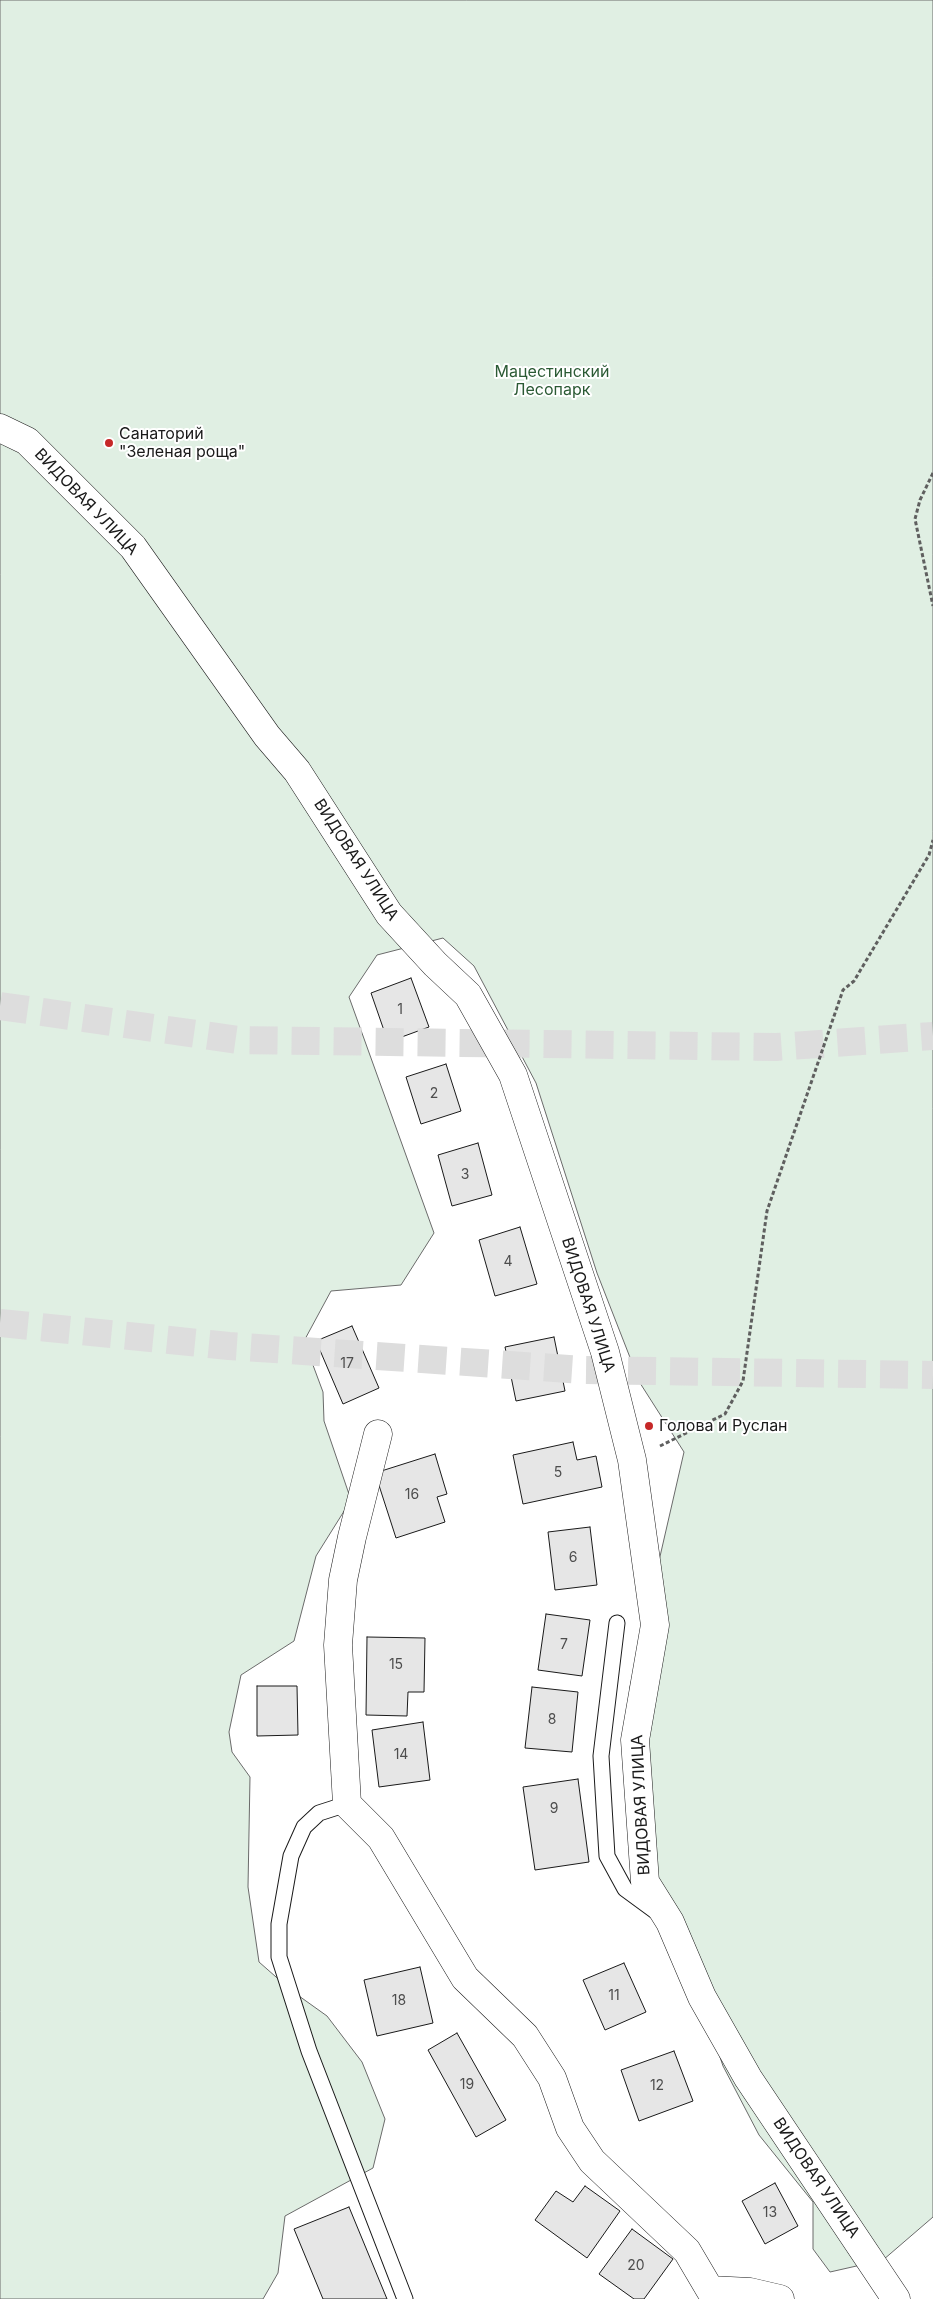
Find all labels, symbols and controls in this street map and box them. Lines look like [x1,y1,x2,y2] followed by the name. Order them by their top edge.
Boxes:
[495,362,609,400] park label: Мацестинский Лесопарк
[119,424,245,462] place label: Санаторий "Зеленая роща"
[103,437,115,449] marker: Санаторий "Зеленая роща"
[30,445,142,559] street label: ВИДОВАЯ УЛИЦА
[310,796,402,924] street label: ВИДОВАЯ УЛИЦА
[397,1002,403,1018] house number: 1
[430,1086,438,1102] house number: 2
[461,1167,469,1183] house number: 3
[557,1235,619,1375] street label: ВИДОВАЯ УЛИЦА
[503,1254,513,1270] house number: 4
[340,1356,354,1372] house number: 17
[659,1416,788,1436] place label: Голова и Руслан
[643,1420,655,1432] marker: Голова и Руслан
[554,1465,562,1481] house number: 5
[405,1487,419,1503] house number: 16
[569,1550,577,1566] house number: 6
[560,1637,568,1653] house number: 7
[389,1657,403,1673] house number: 15
[548,1712,556,1728] house number: 8
[628,1734,654,1876] street label: ВИДОВАЯ УЛИЦА
[394,1747,408,1763] house number: 14
[550,1801,558,1817] house number: 9
[608,1988,620,2004] house number: 11
[392,1993,406,2009] house number: 18
[460,2077,474,2093] house number: 19
[650,2078,664,2094] house number: 12
[769,2114,863,2242] street label: ВИДОВАЯ УЛИЦА
[763,2205,777,2221] house number: 13
[627,2258,645,2274] house number: 20

